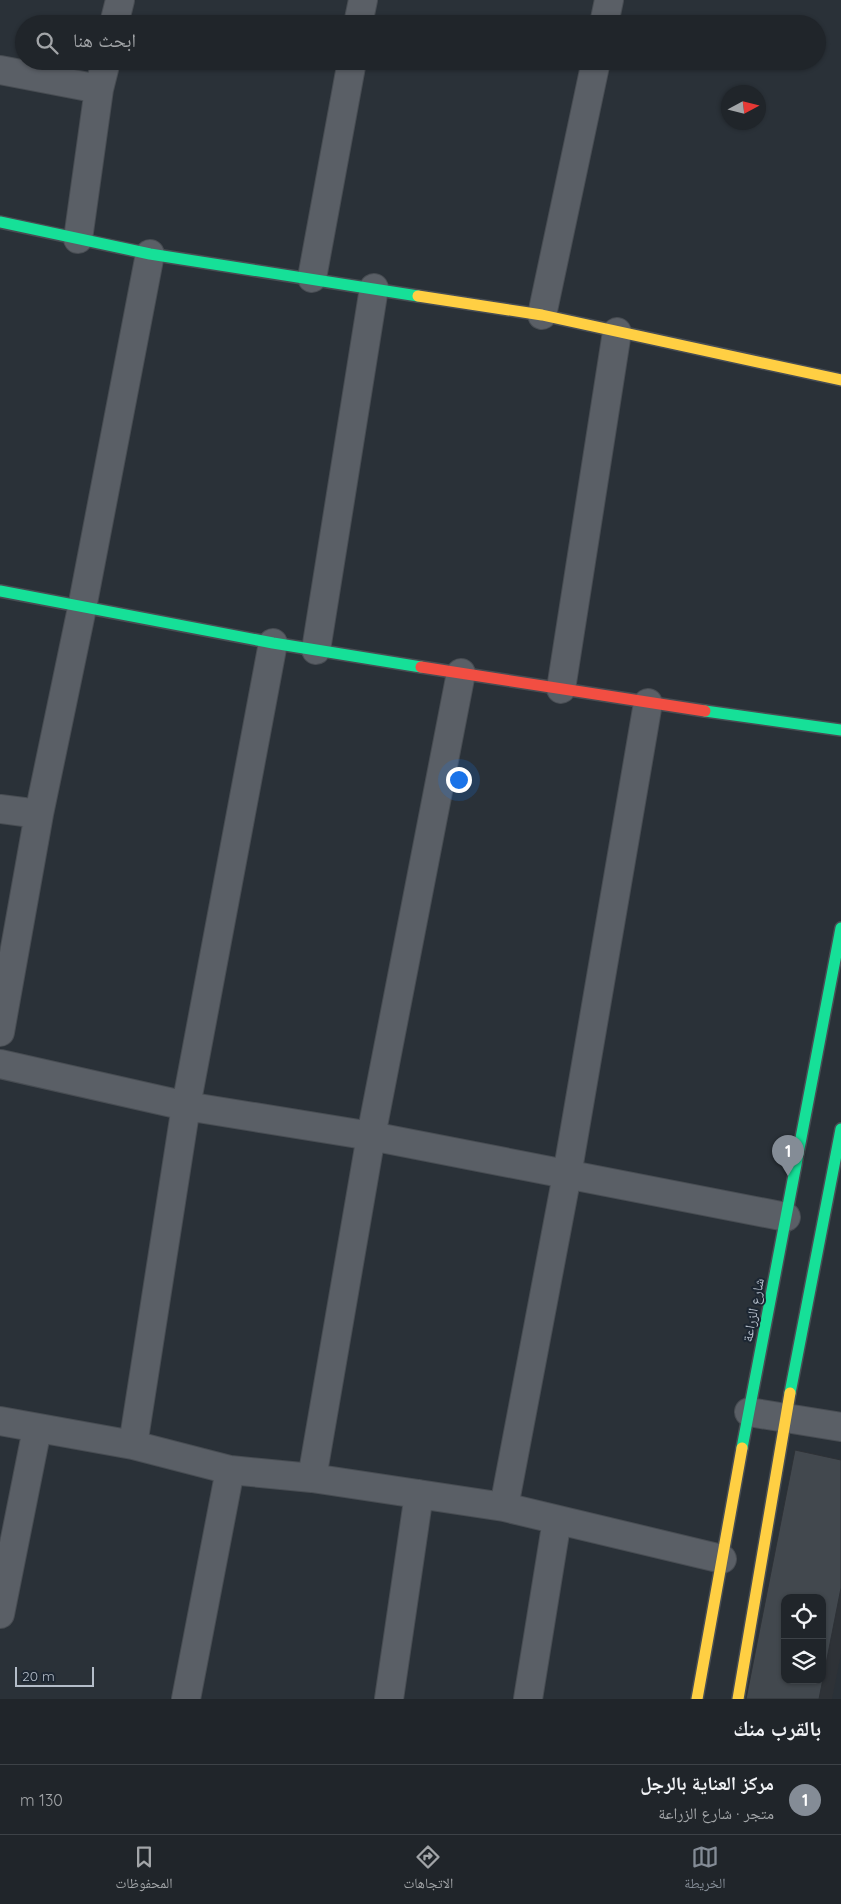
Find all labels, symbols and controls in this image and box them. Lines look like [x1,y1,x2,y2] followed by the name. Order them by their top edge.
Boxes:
[15,15,826,70] search box
[73,28,136,52] text: ابحث هنا
[33,29,61,57] icon: search
[721,85,766,130] north arrow
[446,767,472,793] your location
[772,1135,804,1176] pin: 1
[738,1277,769,1344] street label: شارع الزراعة
[781,1594,826,1684] map controls
[781,1594,826,1639] button: locate
[781,1639,826,1684] button: layers
[15,1664,94,1687] scale bar
[22,1667,55,1685] text: 20 m
[733,1715,821,1741] text: بالقرب منك
[640,1771,774,1795] text: مركز العناية بالرجل
[20,1790,63,1810] text: 130 m
[802,1790,808,1810] text: 1
[658,1803,774,1823] text: متجر · شارع الزراعة
[116,1843,172,1897] tab: المحفوظات
[404,1843,453,1897] tab: الاتجاهات
[684,1843,725,1897] tab: الخريطة

